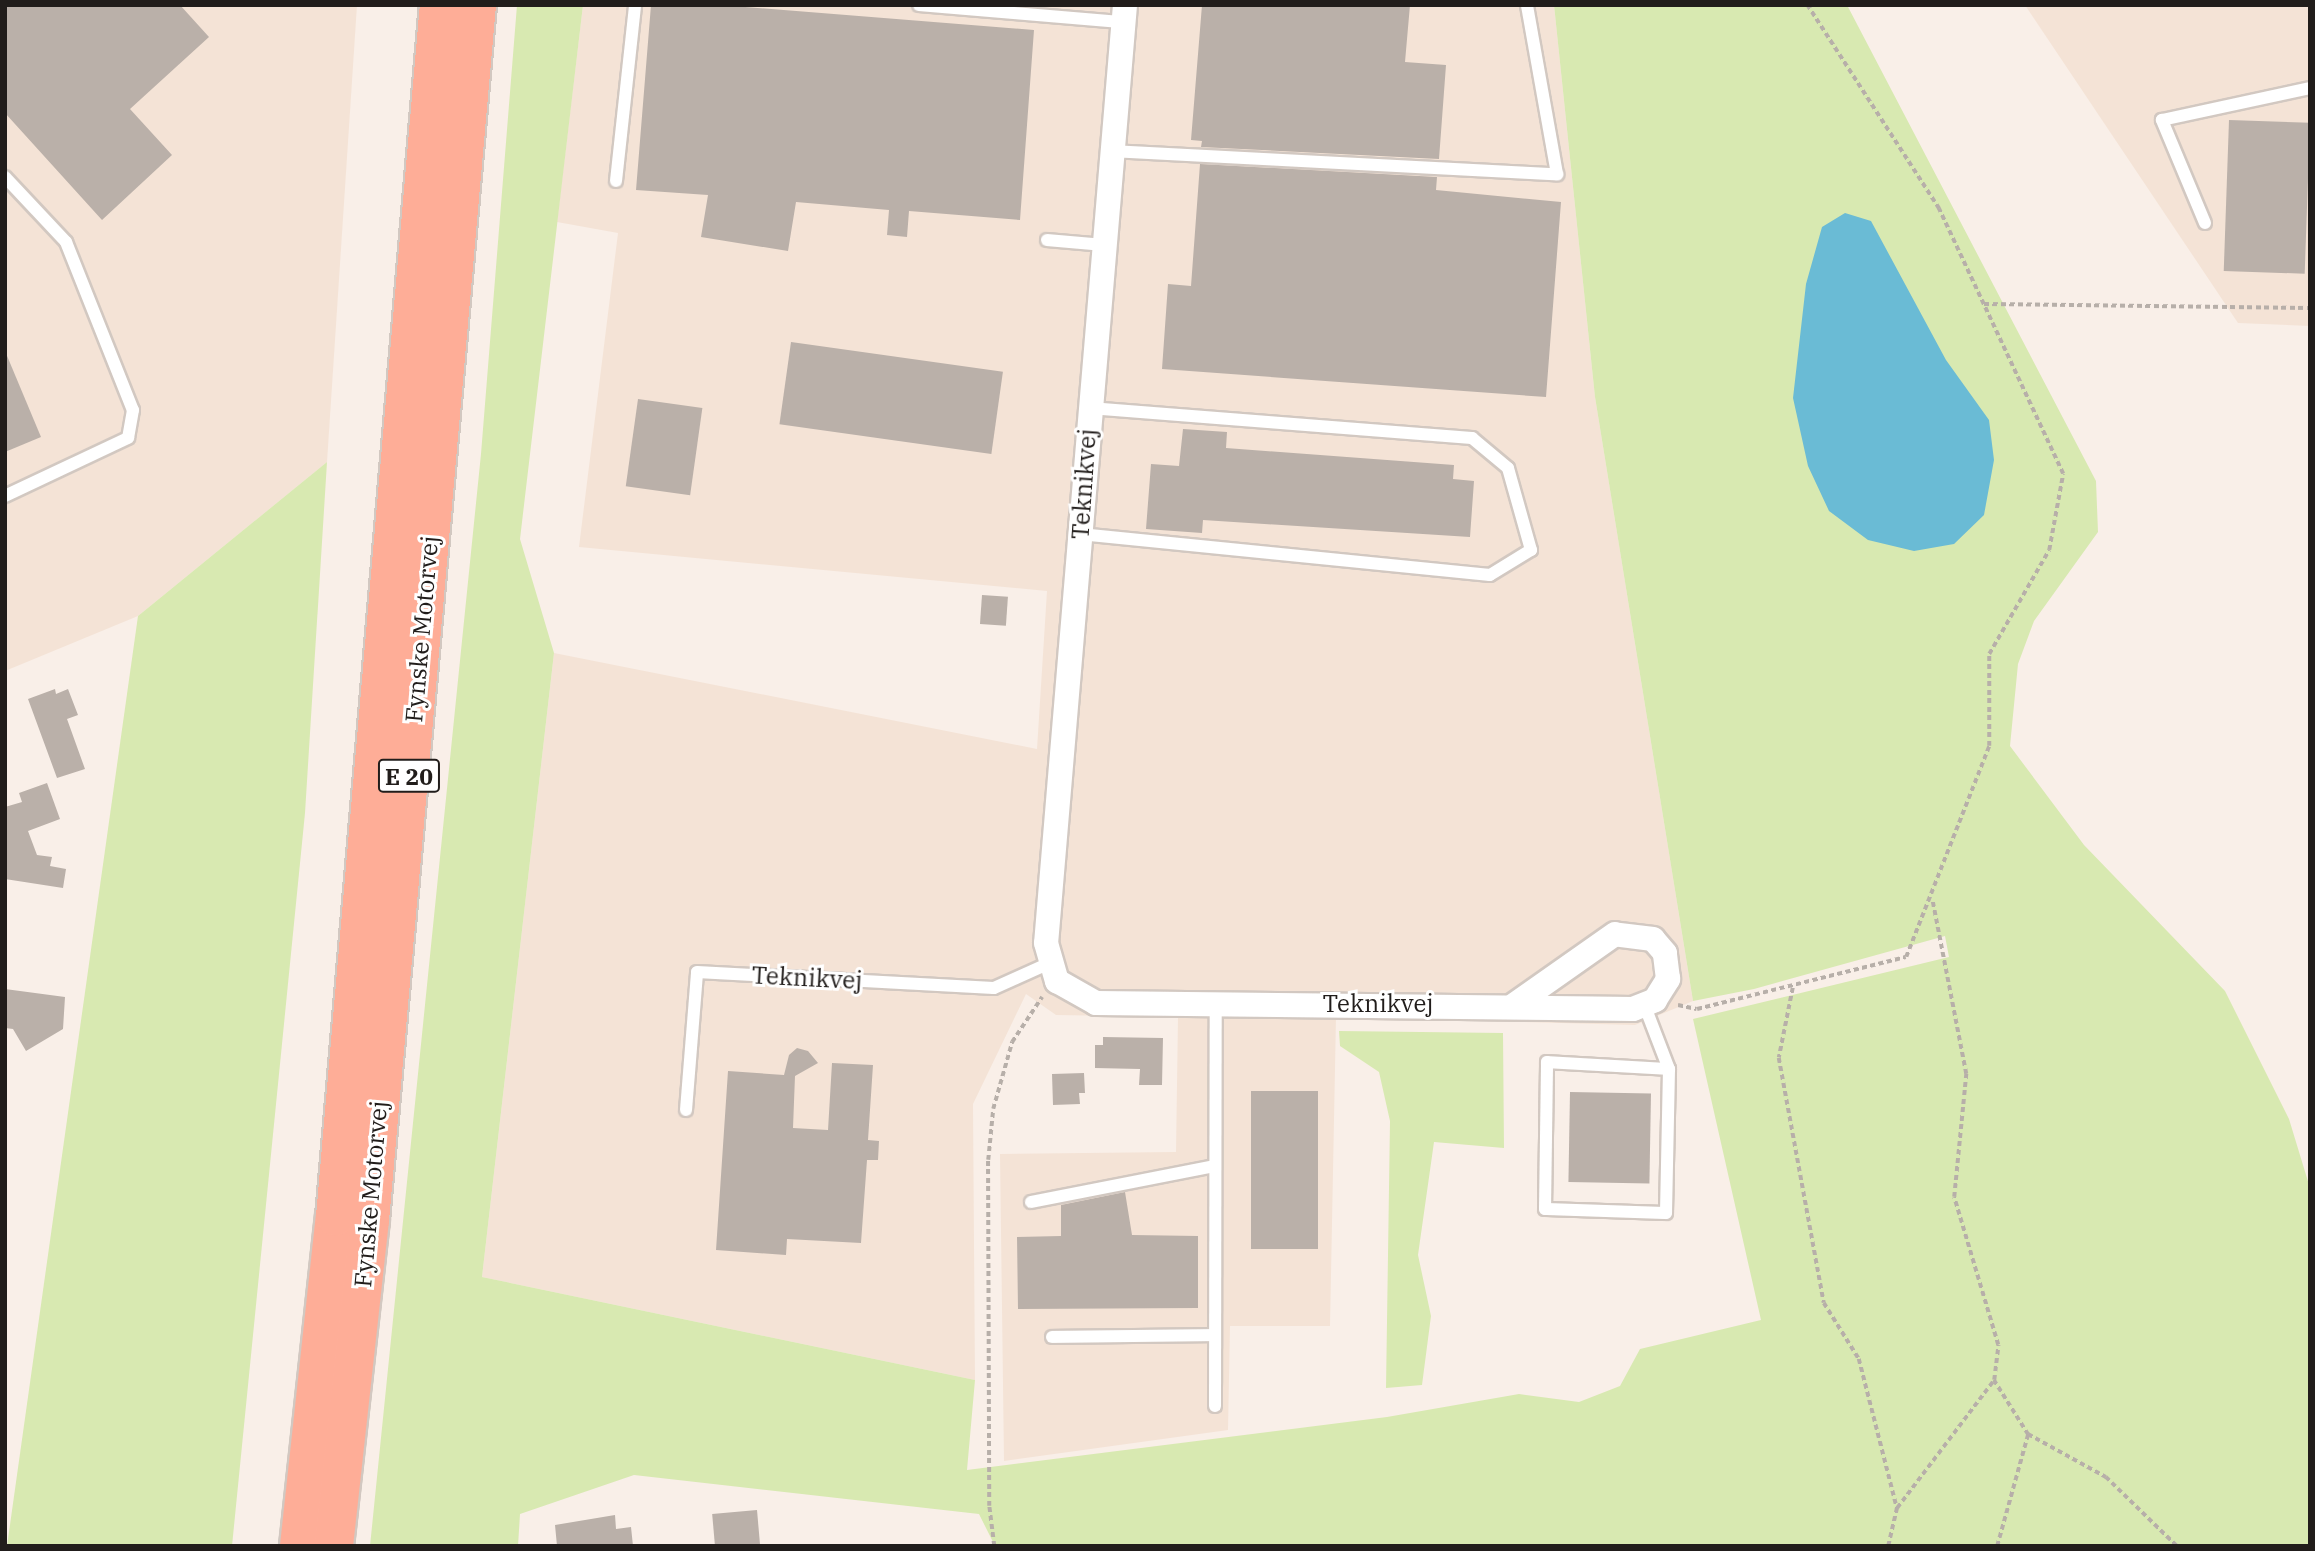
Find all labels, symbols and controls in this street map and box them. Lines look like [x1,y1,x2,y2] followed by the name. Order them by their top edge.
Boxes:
[1066,428,1102,540] street label: Teknikvej
[399,534,445,724] street label: Fynske Motorvej
[378,756,440,796] road number: E 20
[751,961,863,995] street label: Teknikvej
[1322,990,1434,1018] street label: Teknikvej
[348,1099,394,1289] street label: Fynske Motorvej

